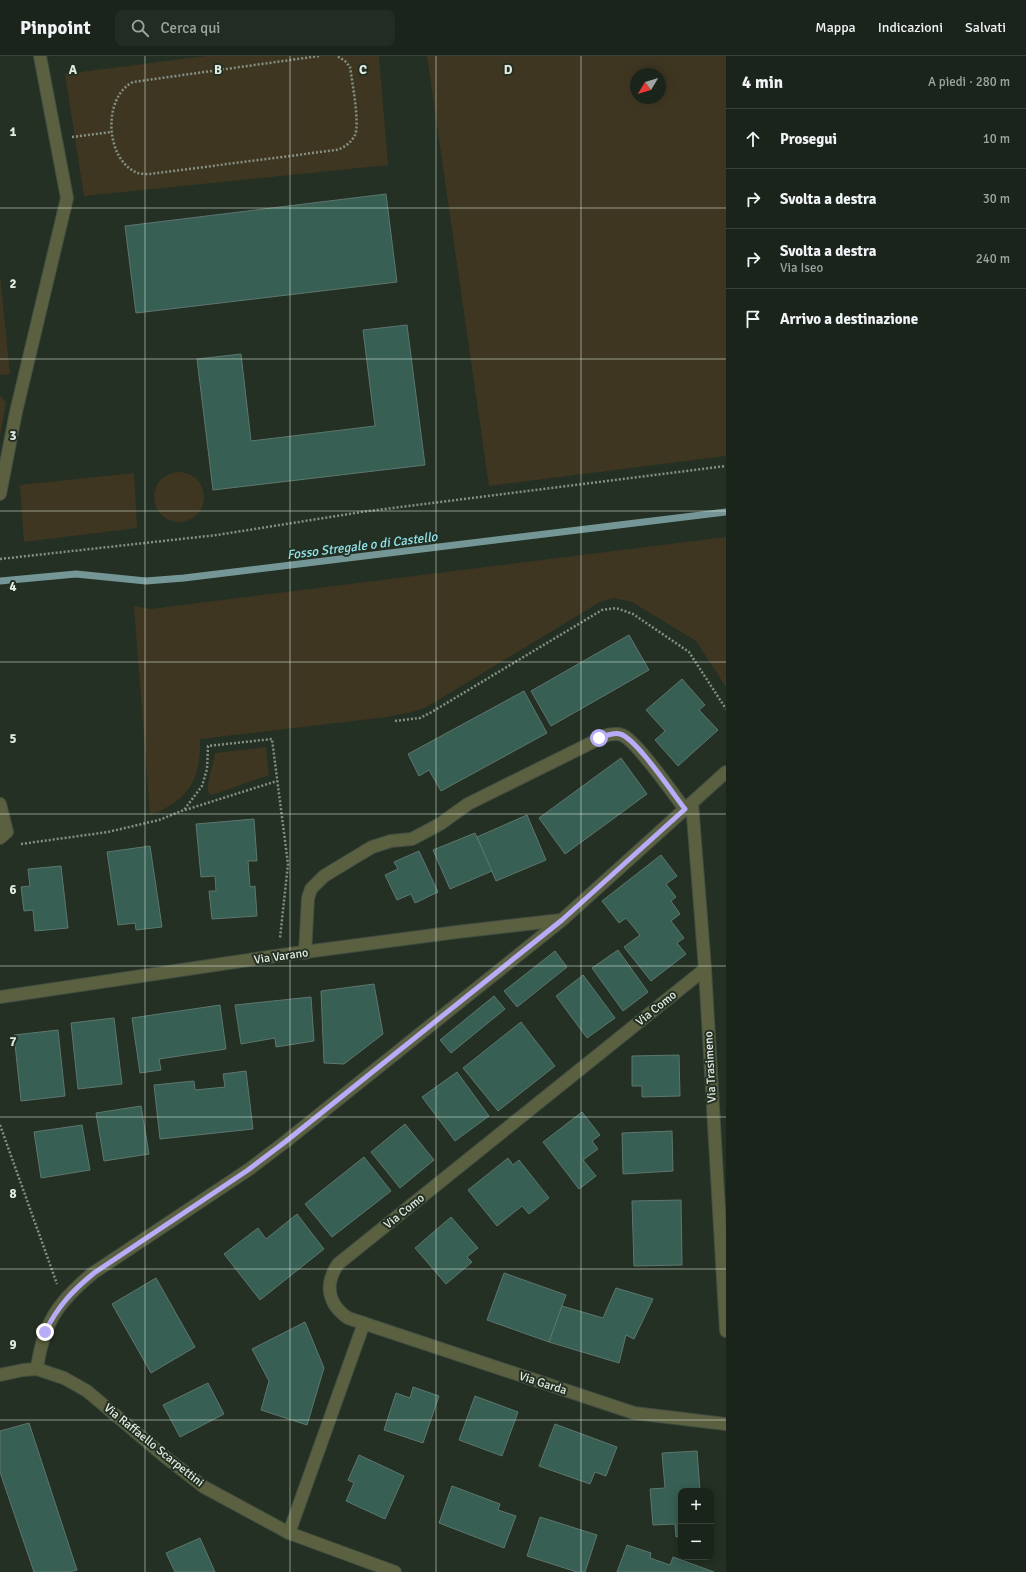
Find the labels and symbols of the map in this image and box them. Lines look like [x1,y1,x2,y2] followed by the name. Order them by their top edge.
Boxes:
[69,62,78,78] text: A
[214,62,222,78] text: B
[359,62,367,78] text: C
[504,62,513,78] text: D
[630,68,666,104] north arrow
[9,124,17,140] text: 1
[9,276,17,292] text: 2
[9,428,17,444] text: 3
[286,529,439,563] water label: Fosso Stregale o di Castello
[9,579,17,595] text: 4
[590,729,608,747] route start
[9,731,17,747] text: 5
[9,882,17,898] text: 6
[253,945,309,968] street label: Via Varano
[633,987,680,1029] street label: Via Como
[701,1031,720,1103] street label: Via Trasimeno
[9,1034,17,1050] text: 7
[9,1186,17,1202] text: 8
[381,1190,428,1232] street label: Via Como
[36,1323,54,1341] route end
[9,1337,17,1353] text: 9
[517,1369,569,1398] street label: Via Garda
[101,1400,207,1490] street label: Via Raffaello Scarpettini

